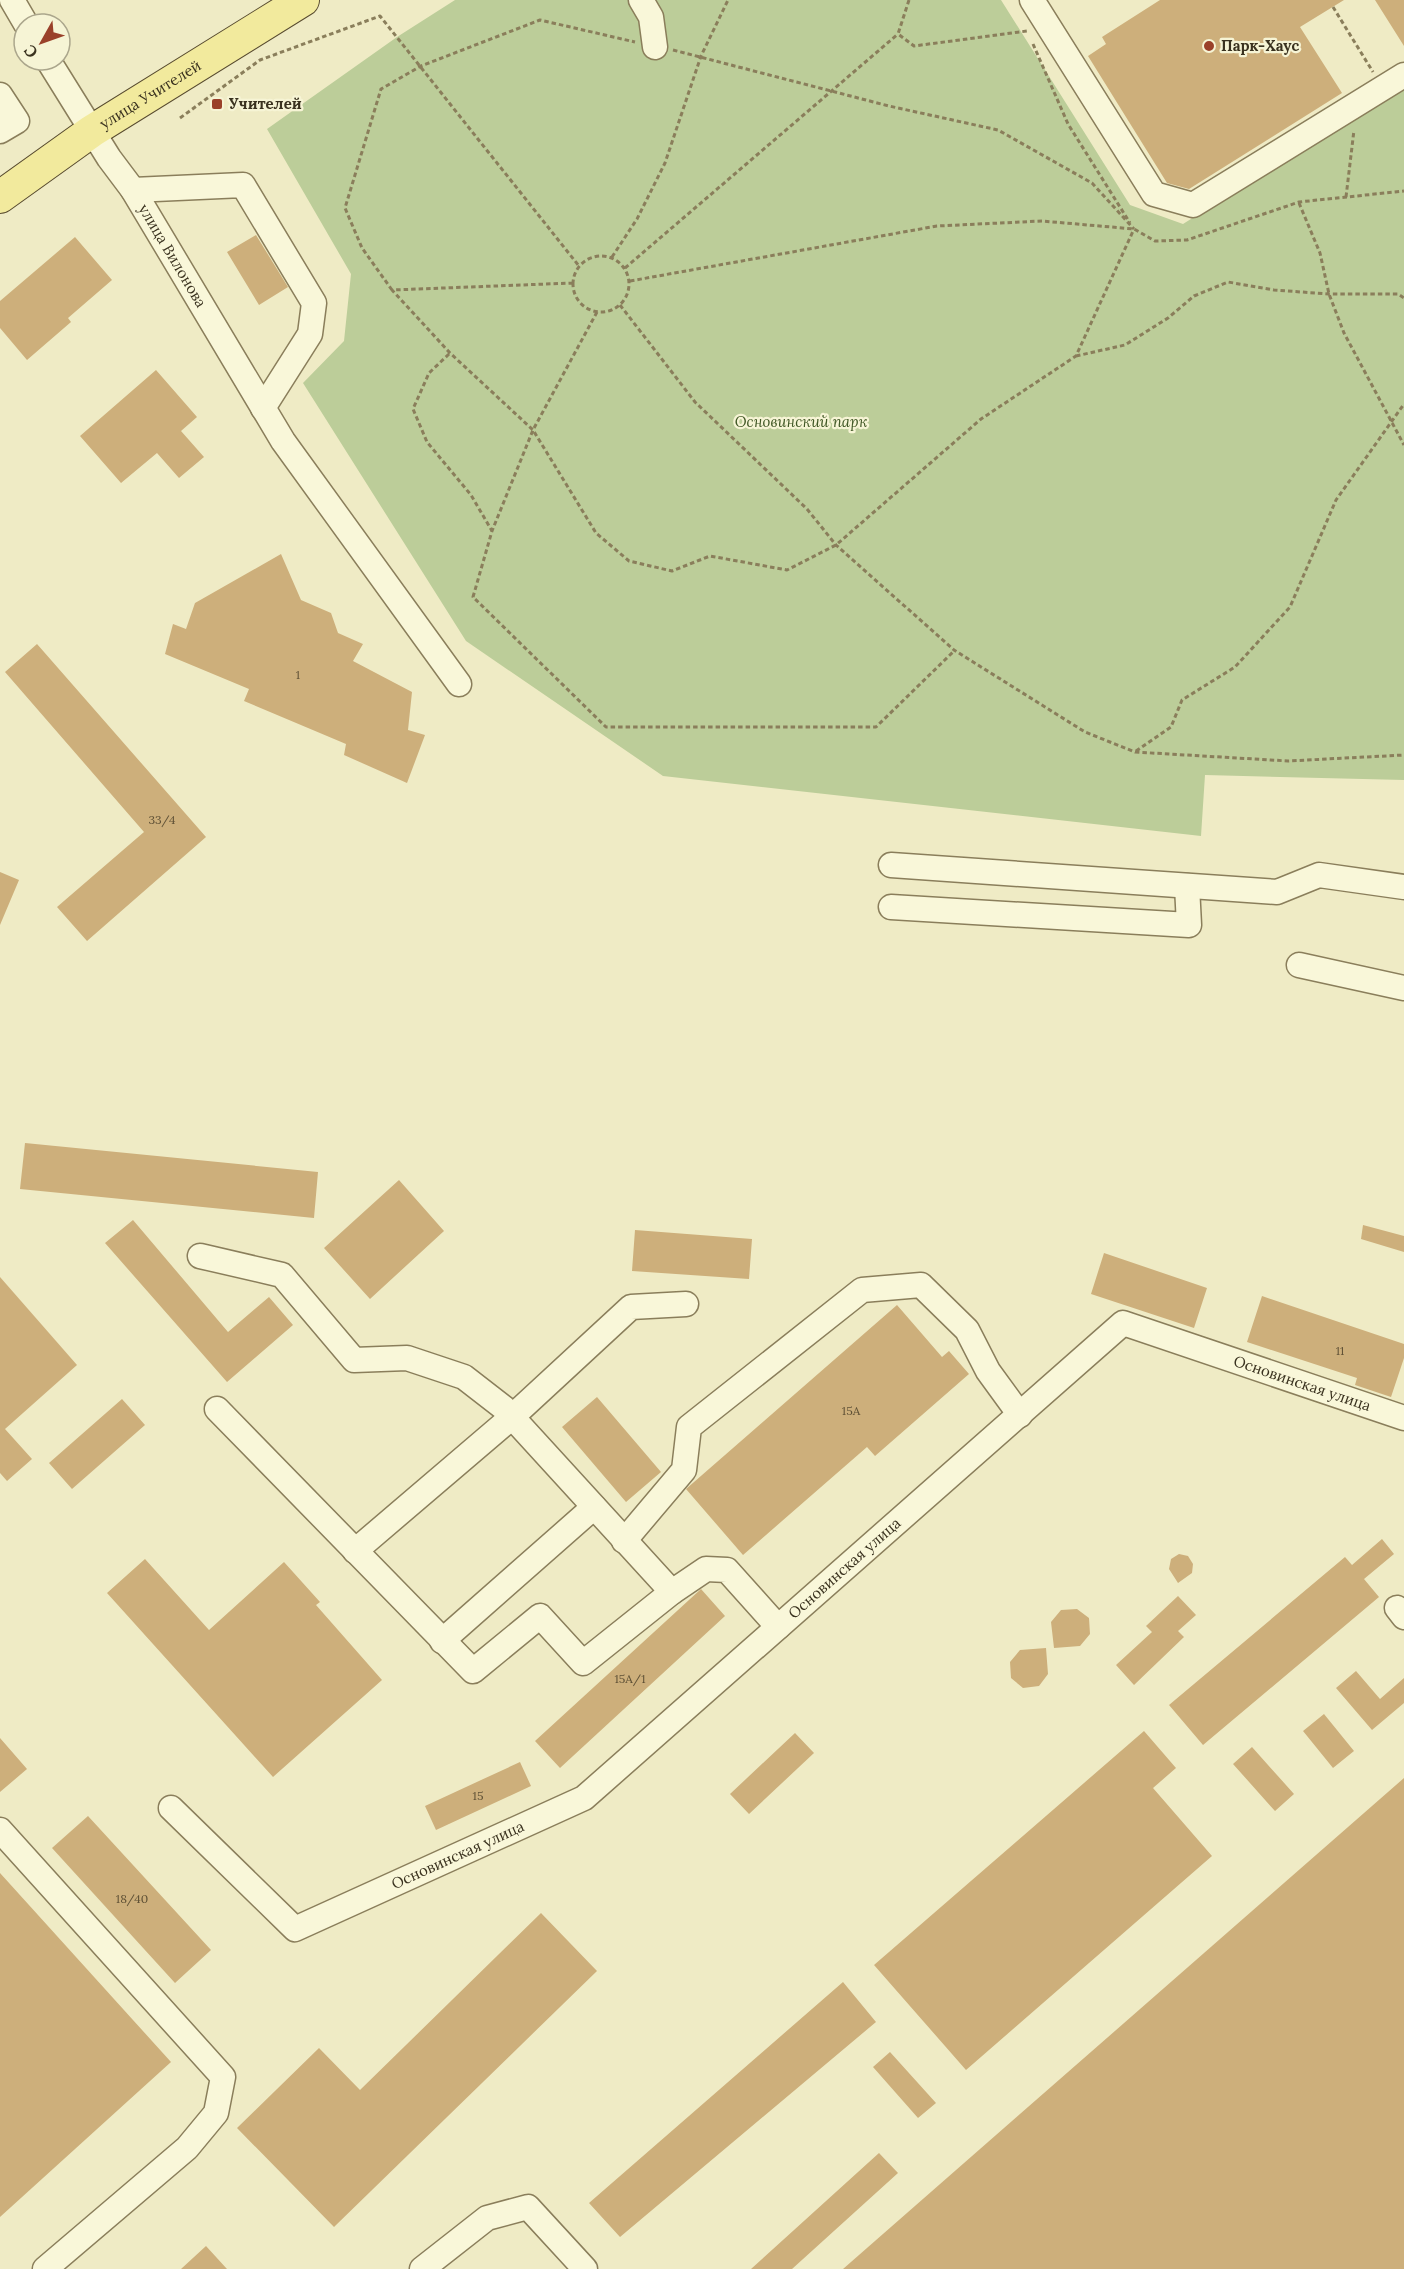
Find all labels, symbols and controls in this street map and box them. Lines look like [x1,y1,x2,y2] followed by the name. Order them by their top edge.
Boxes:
[12,12,72,72] north arrow
[1221,36,1299,55] place label: Парк-Хаус
[1202,39,1216,53] marker: Парк-Хаус
[19,41,42,62] text: С
[96,56,204,133] street label: улица Учителей
[229,94,302,113] place label: Учителей
[210,97,224,111] marker: Учителей
[134,200,211,311] street label: улица Вилонова
[735,412,868,431] park label: Основинский парк
[296,667,300,682] house number: 1
[148,812,176,828] house number: 33/4
[1336,1343,1344,1358] house number: 11
[1231,1351,1374,1415] street label: Основинская улица
[842,1403,861,1418] house number: 15А
[784,1513,905,1623] street label: Основинская улица
[614,1671,646,1687] house number: 15А/1
[473,1788,483,1803] house number: 15
[388,1816,527,1893] street label: Основинская улица
[116,1891,148,1907] house number: 18/40

